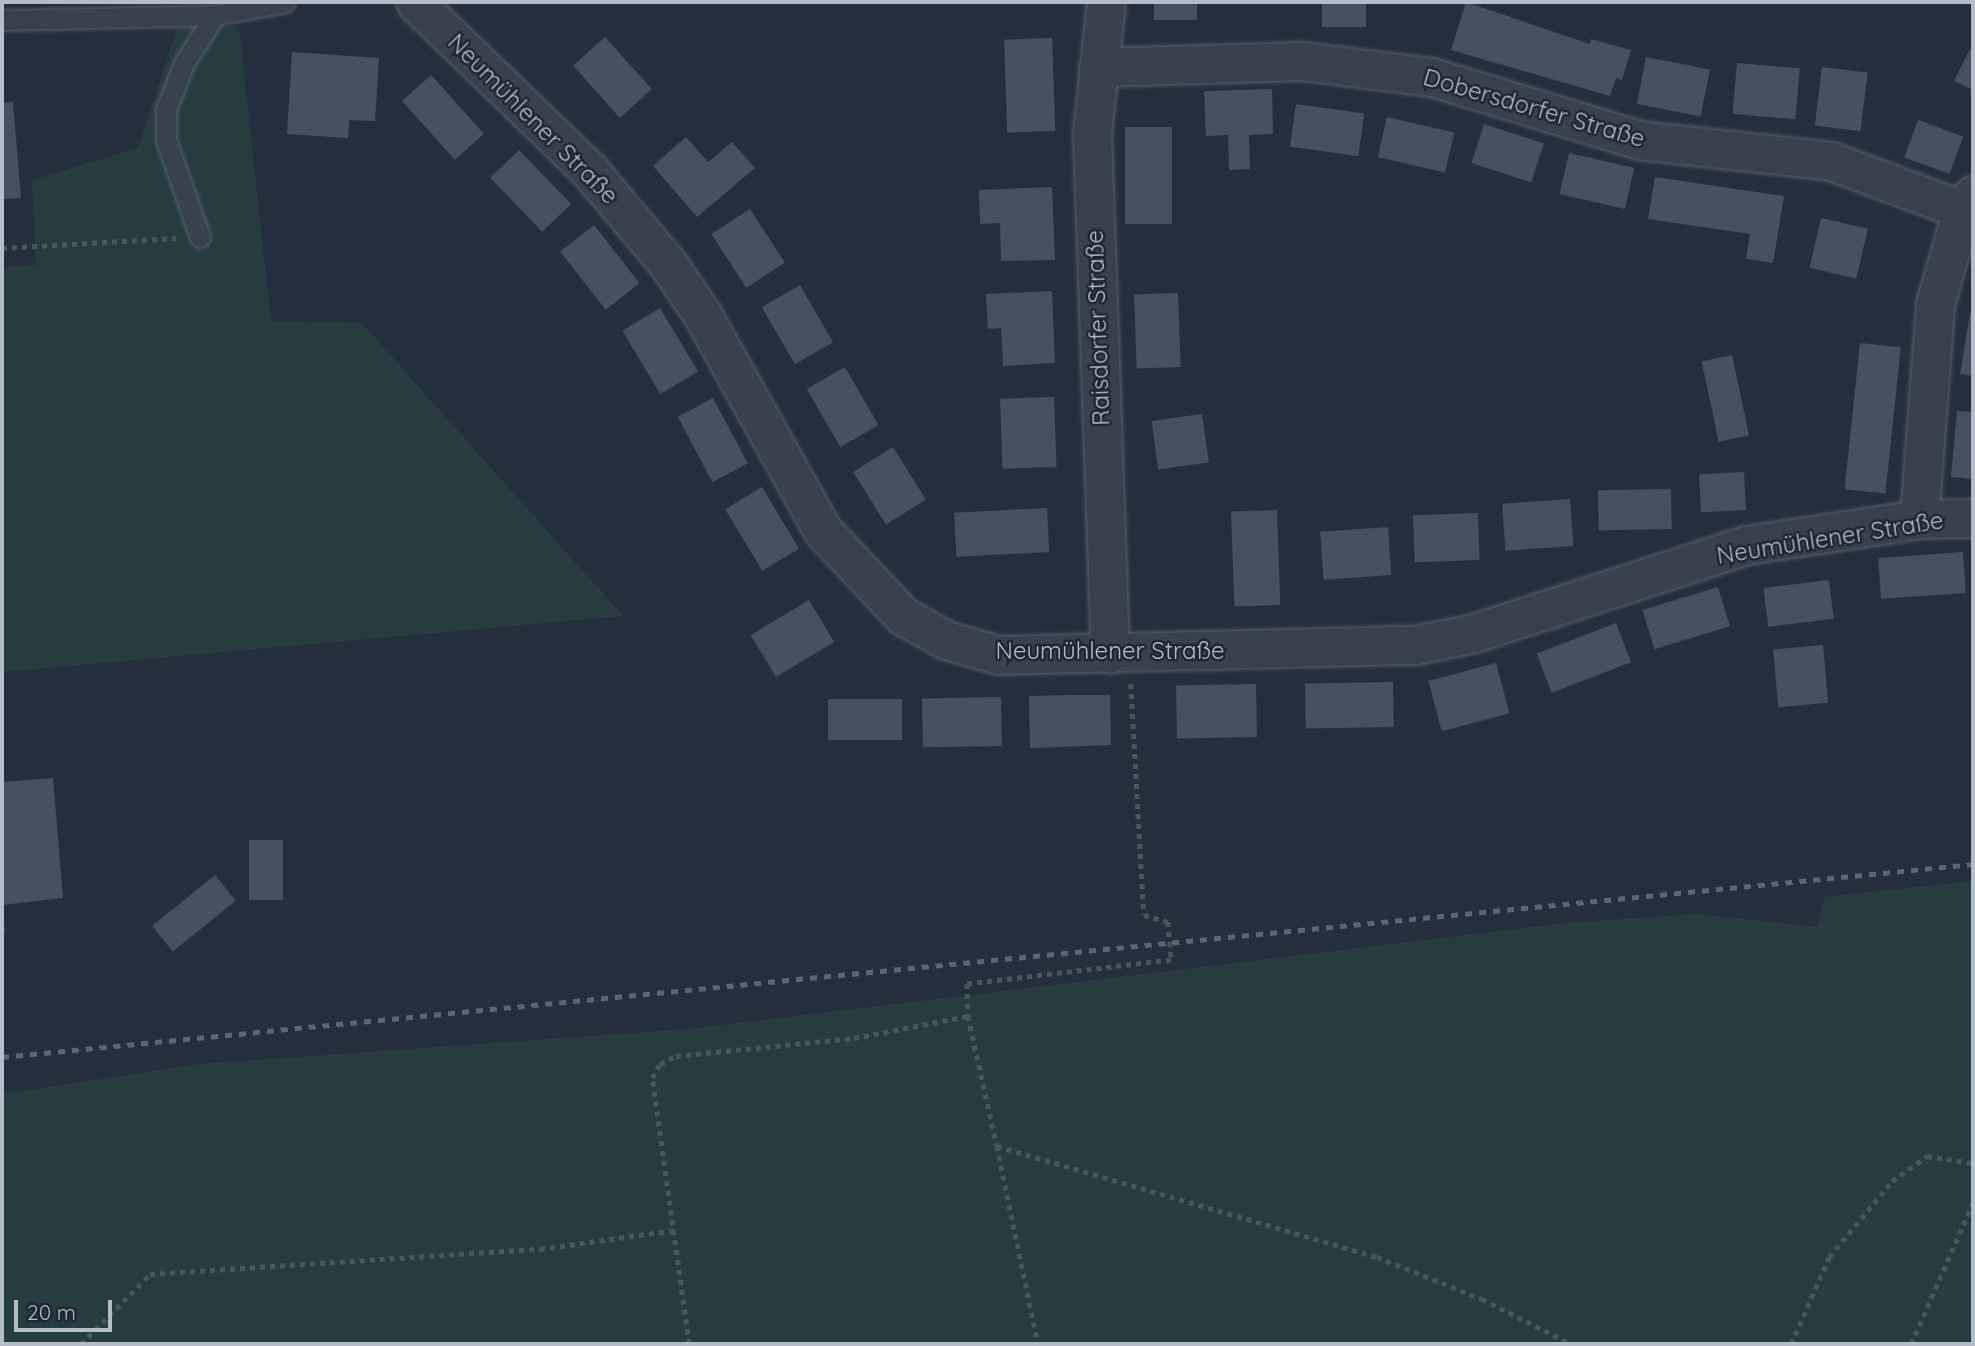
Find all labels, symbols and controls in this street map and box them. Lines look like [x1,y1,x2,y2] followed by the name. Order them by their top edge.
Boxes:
[442,28,624,210] street label: Neumühlener Straße
[1420,63,1648,153] street label: Dobersdorfer Straße
[1080,230,1116,426] street label: Raisdorfer Straße
[1715,506,1945,570] street label: Neumühlener Straße
[995,637,1225,665] street label: Neumühlener Straße
[18,1286,116,1330] scale bar
[27,1299,76,1325] text: 20 m

